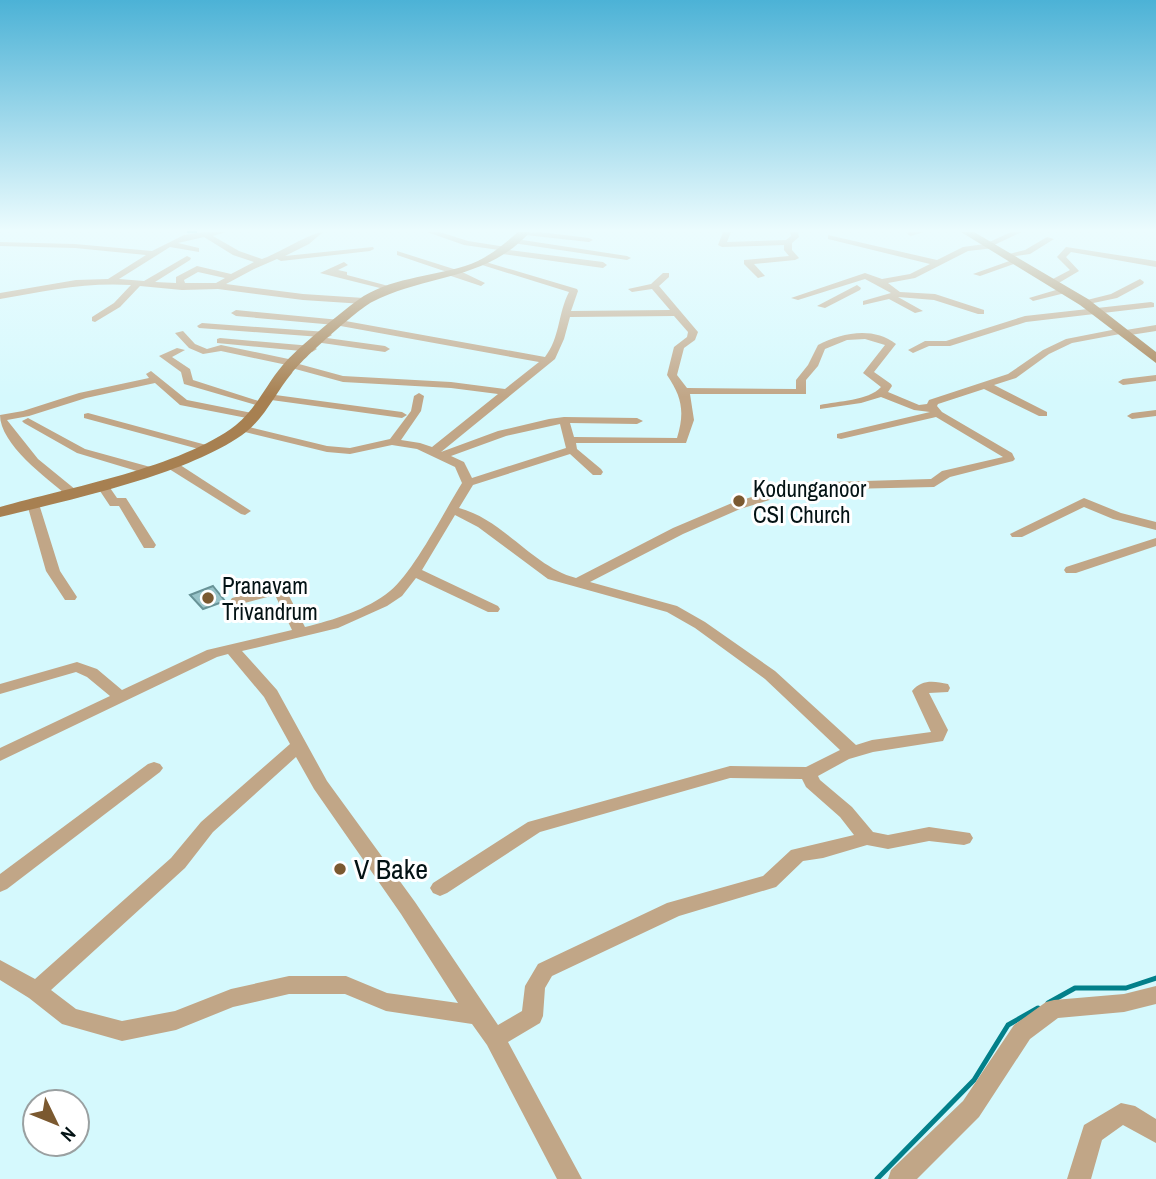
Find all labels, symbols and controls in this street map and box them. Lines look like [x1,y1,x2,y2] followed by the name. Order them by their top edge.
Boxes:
[753,473,867,530] place label: Kodunganoor CSI Church
[731,493,747,509] marker: Kodunganoor CSI Church
[222,570,318,627] place label: Pranavam Trivandrum
[200,590,216,606] marker: Pranavam Trivandrum
[354,850,428,888] place label: V Bake
[332,861,348,877] marker: V Bake
[21,1088,91,1158] north arrow
[55,1122,82,1148] text: N

